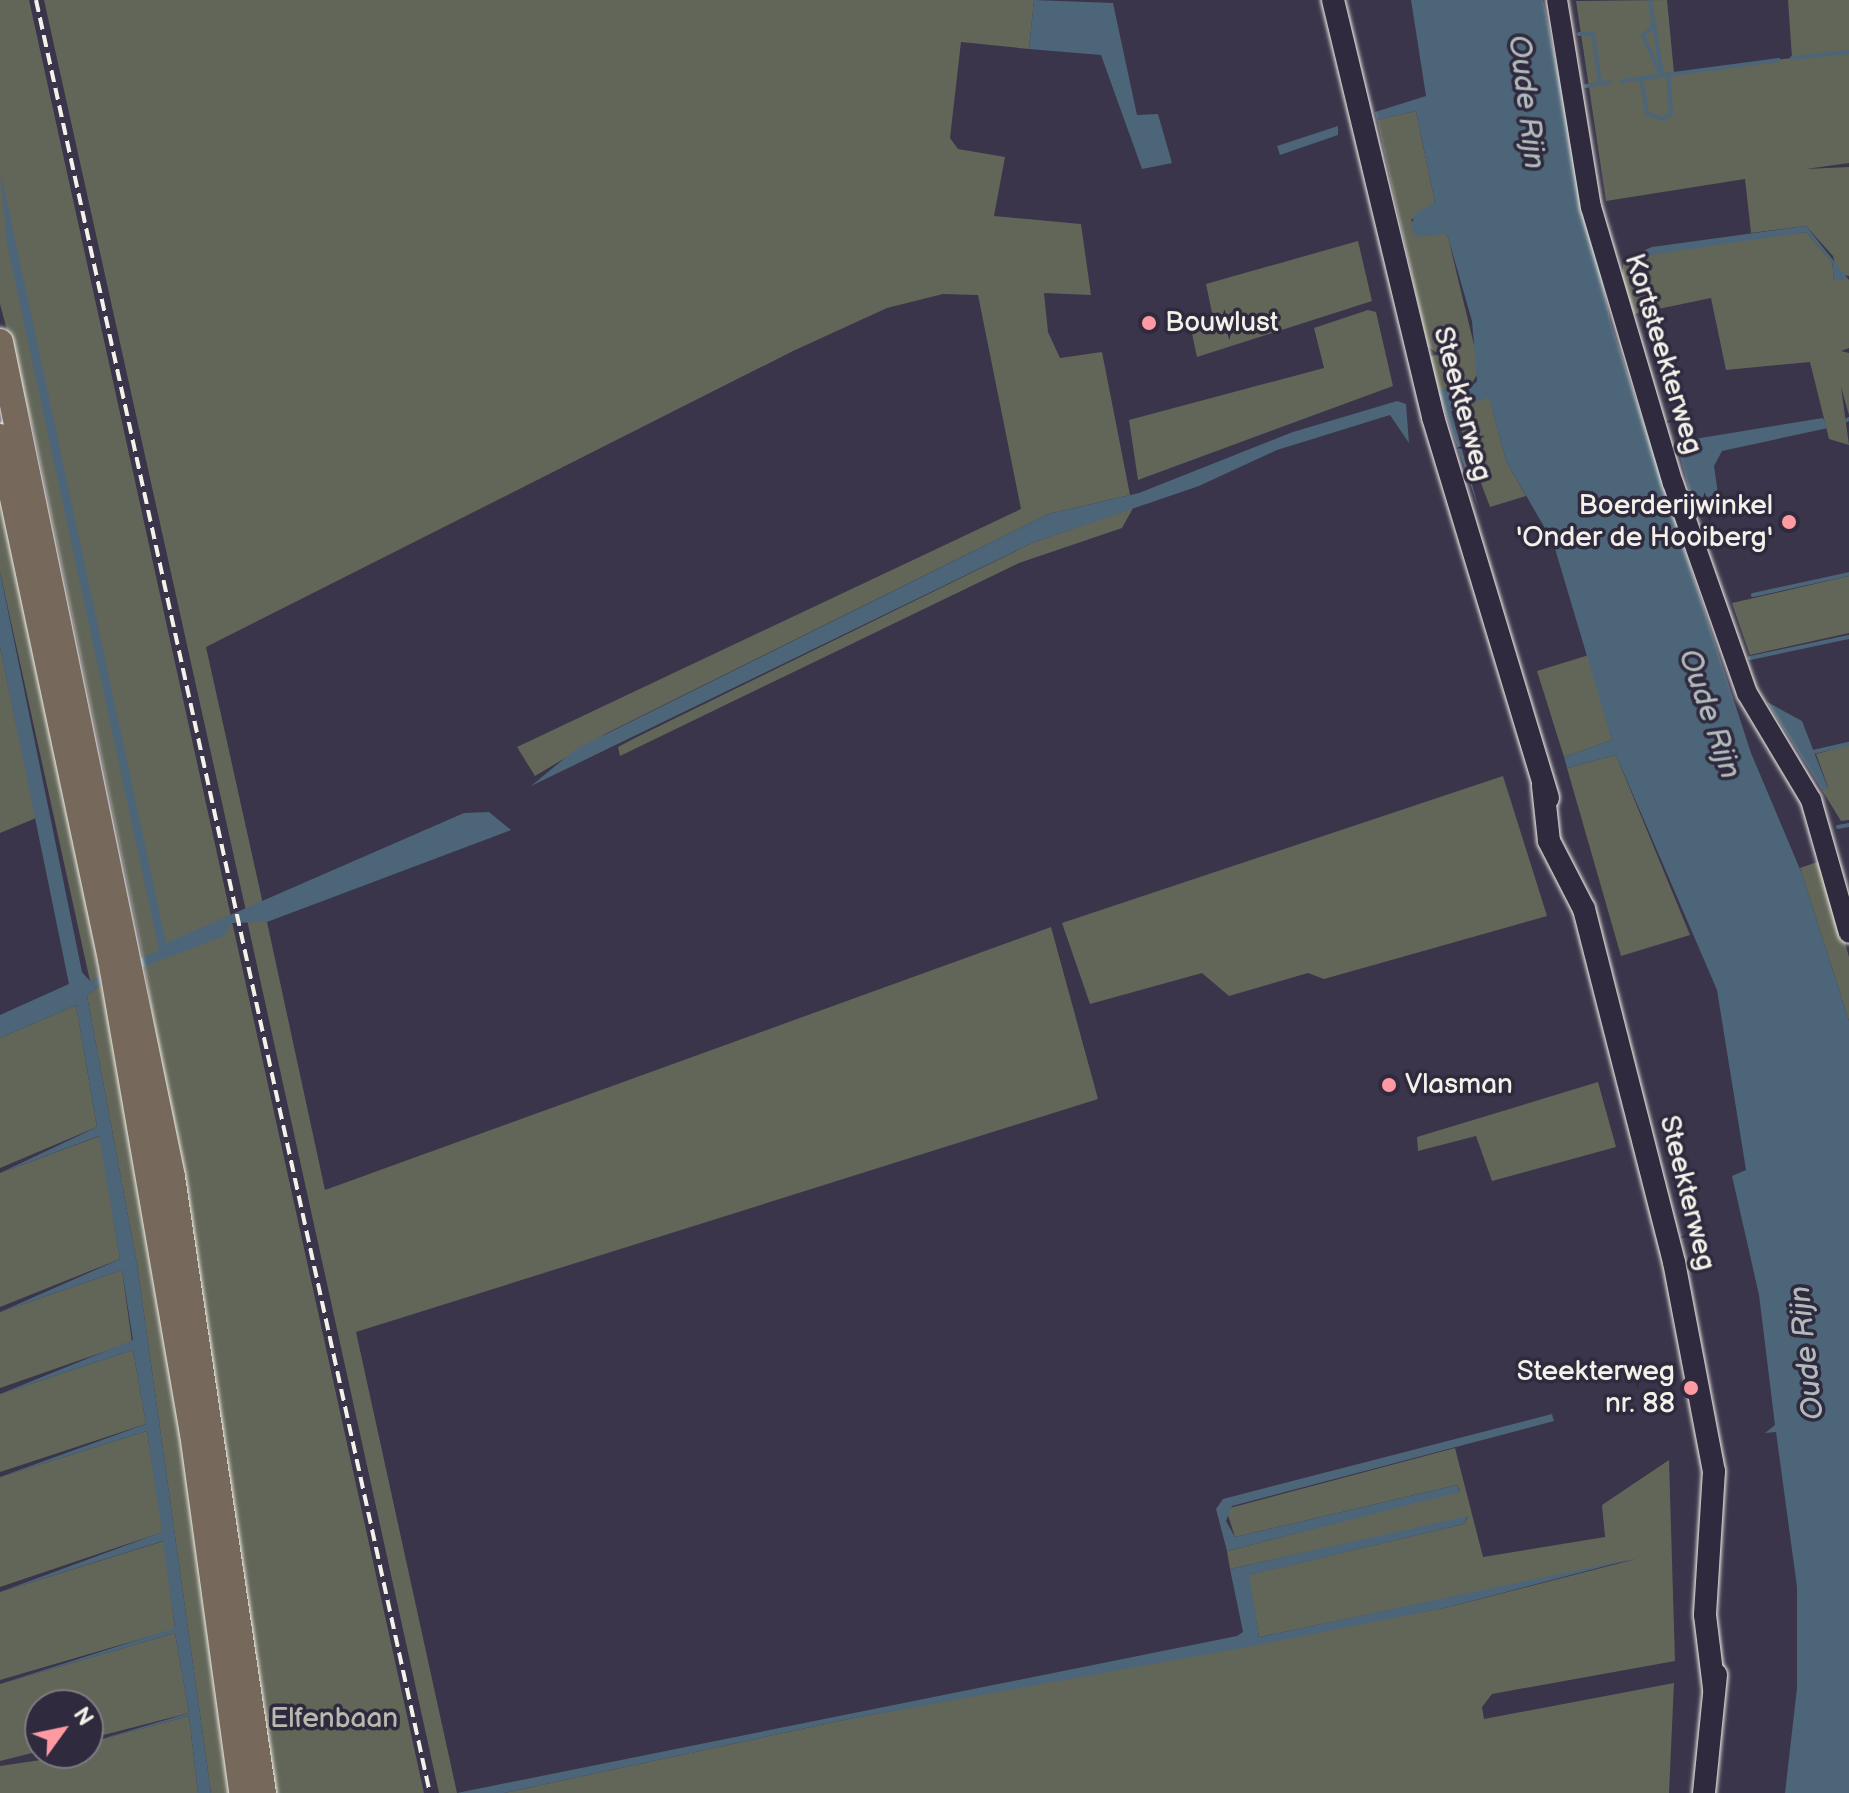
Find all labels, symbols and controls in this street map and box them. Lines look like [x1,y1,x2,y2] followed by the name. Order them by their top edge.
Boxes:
[1500,33,1552,171] water label: Oude Rijn
[1617,250,1709,458] street label: Kortsteekterweg
[1165,306,1278,340] place label: Bouwlust
[1140,314,1158,332] marker: Bouwlust
[1425,323,1499,485] street label: Steekterweg
[1516,489,1773,555] place label: Boerderijwinkel 'Onder de Hooiberg'
[1780,513,1798,531] marker: Boerderijwinkel 'Onder de Hooiberg'
[1670,644,1748,784] water label: Oude Rijn
[1405,1068,1513,1102] place label: Vlasman
[1380,1076,1398,1094] marker: Vlasman
[1652,1112,1722,1274] street label: Steekterweg
[1782,1284,1832,1422] water label: Oude Rijn
[1517,1355,1675,1421] place label: Steekterweg nr. 88
[1682,1379,1700,1397] marker: Steekterweg nr. 88
[24,1689,104,1769] north arrow
[67,1702,99,1731] text: N
[270,1702,398,1736] park label: Elfenbaan

